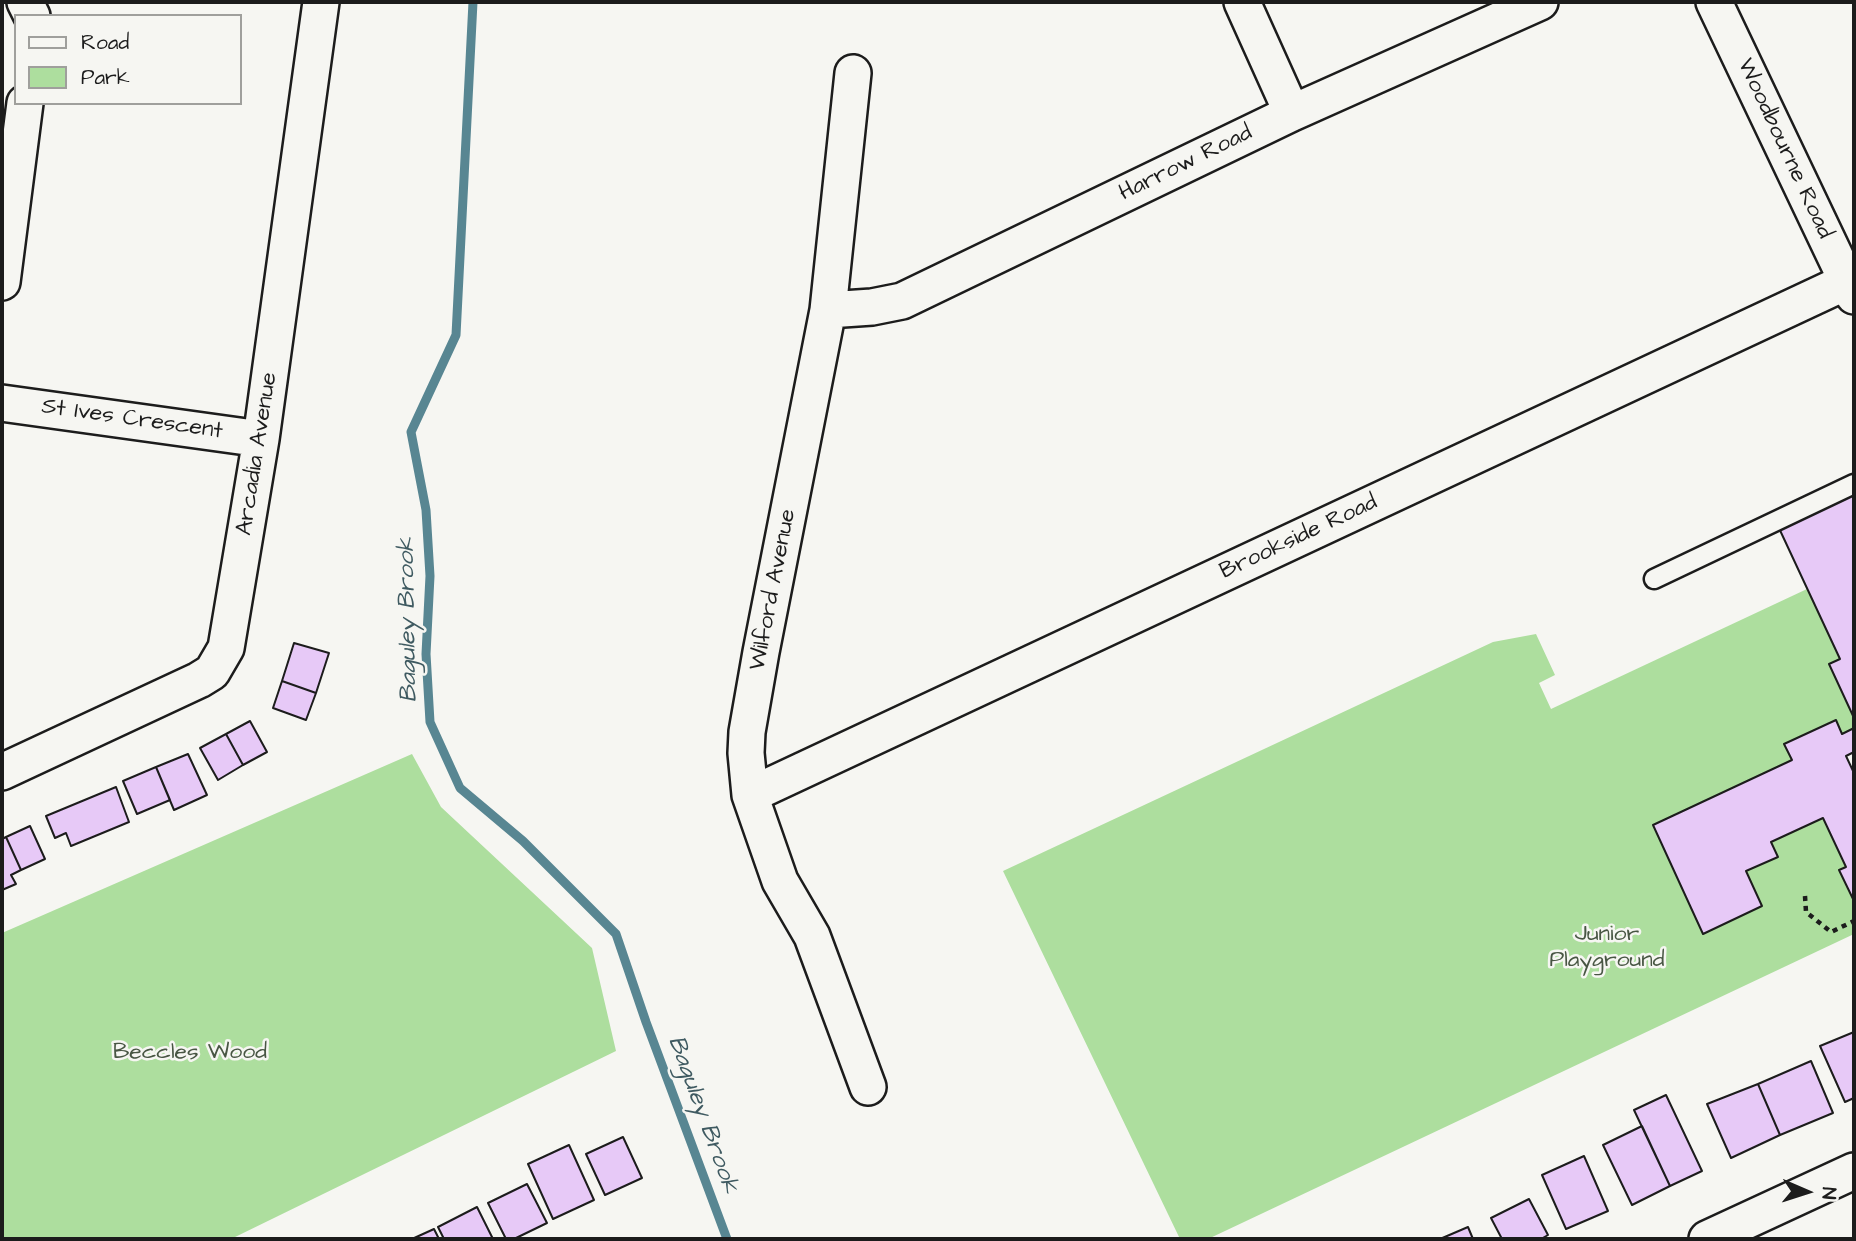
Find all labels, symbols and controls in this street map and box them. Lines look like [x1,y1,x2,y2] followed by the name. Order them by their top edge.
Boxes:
[14,14,242,105] legend
[81,28,129,57] text: Road
[1730,55,1838,243] street label: Woodbourne Road
[81,63,130,92] text: Park
[1115,120,1257,208] street label: Harrow Road
[231,371,285,537] street label: Arcadia Avenue
[40,394,224,446] street label: St Ives Crescent
[1216,489,1382,587] street label: Brookside Road
[745,507,803,673] street label: Wilford Avenue
[393,537,425,703] water label: Baguley Brook
[1549,921,1665,975] park label: Junior Playground
[660,1032,744,1198] water label: Baguley Brook
[113,1039,267,1067] park label: Beccles Wood
[1772,1157,1842,1227] north arrow
[1815,1186,1842,1200] text: N

